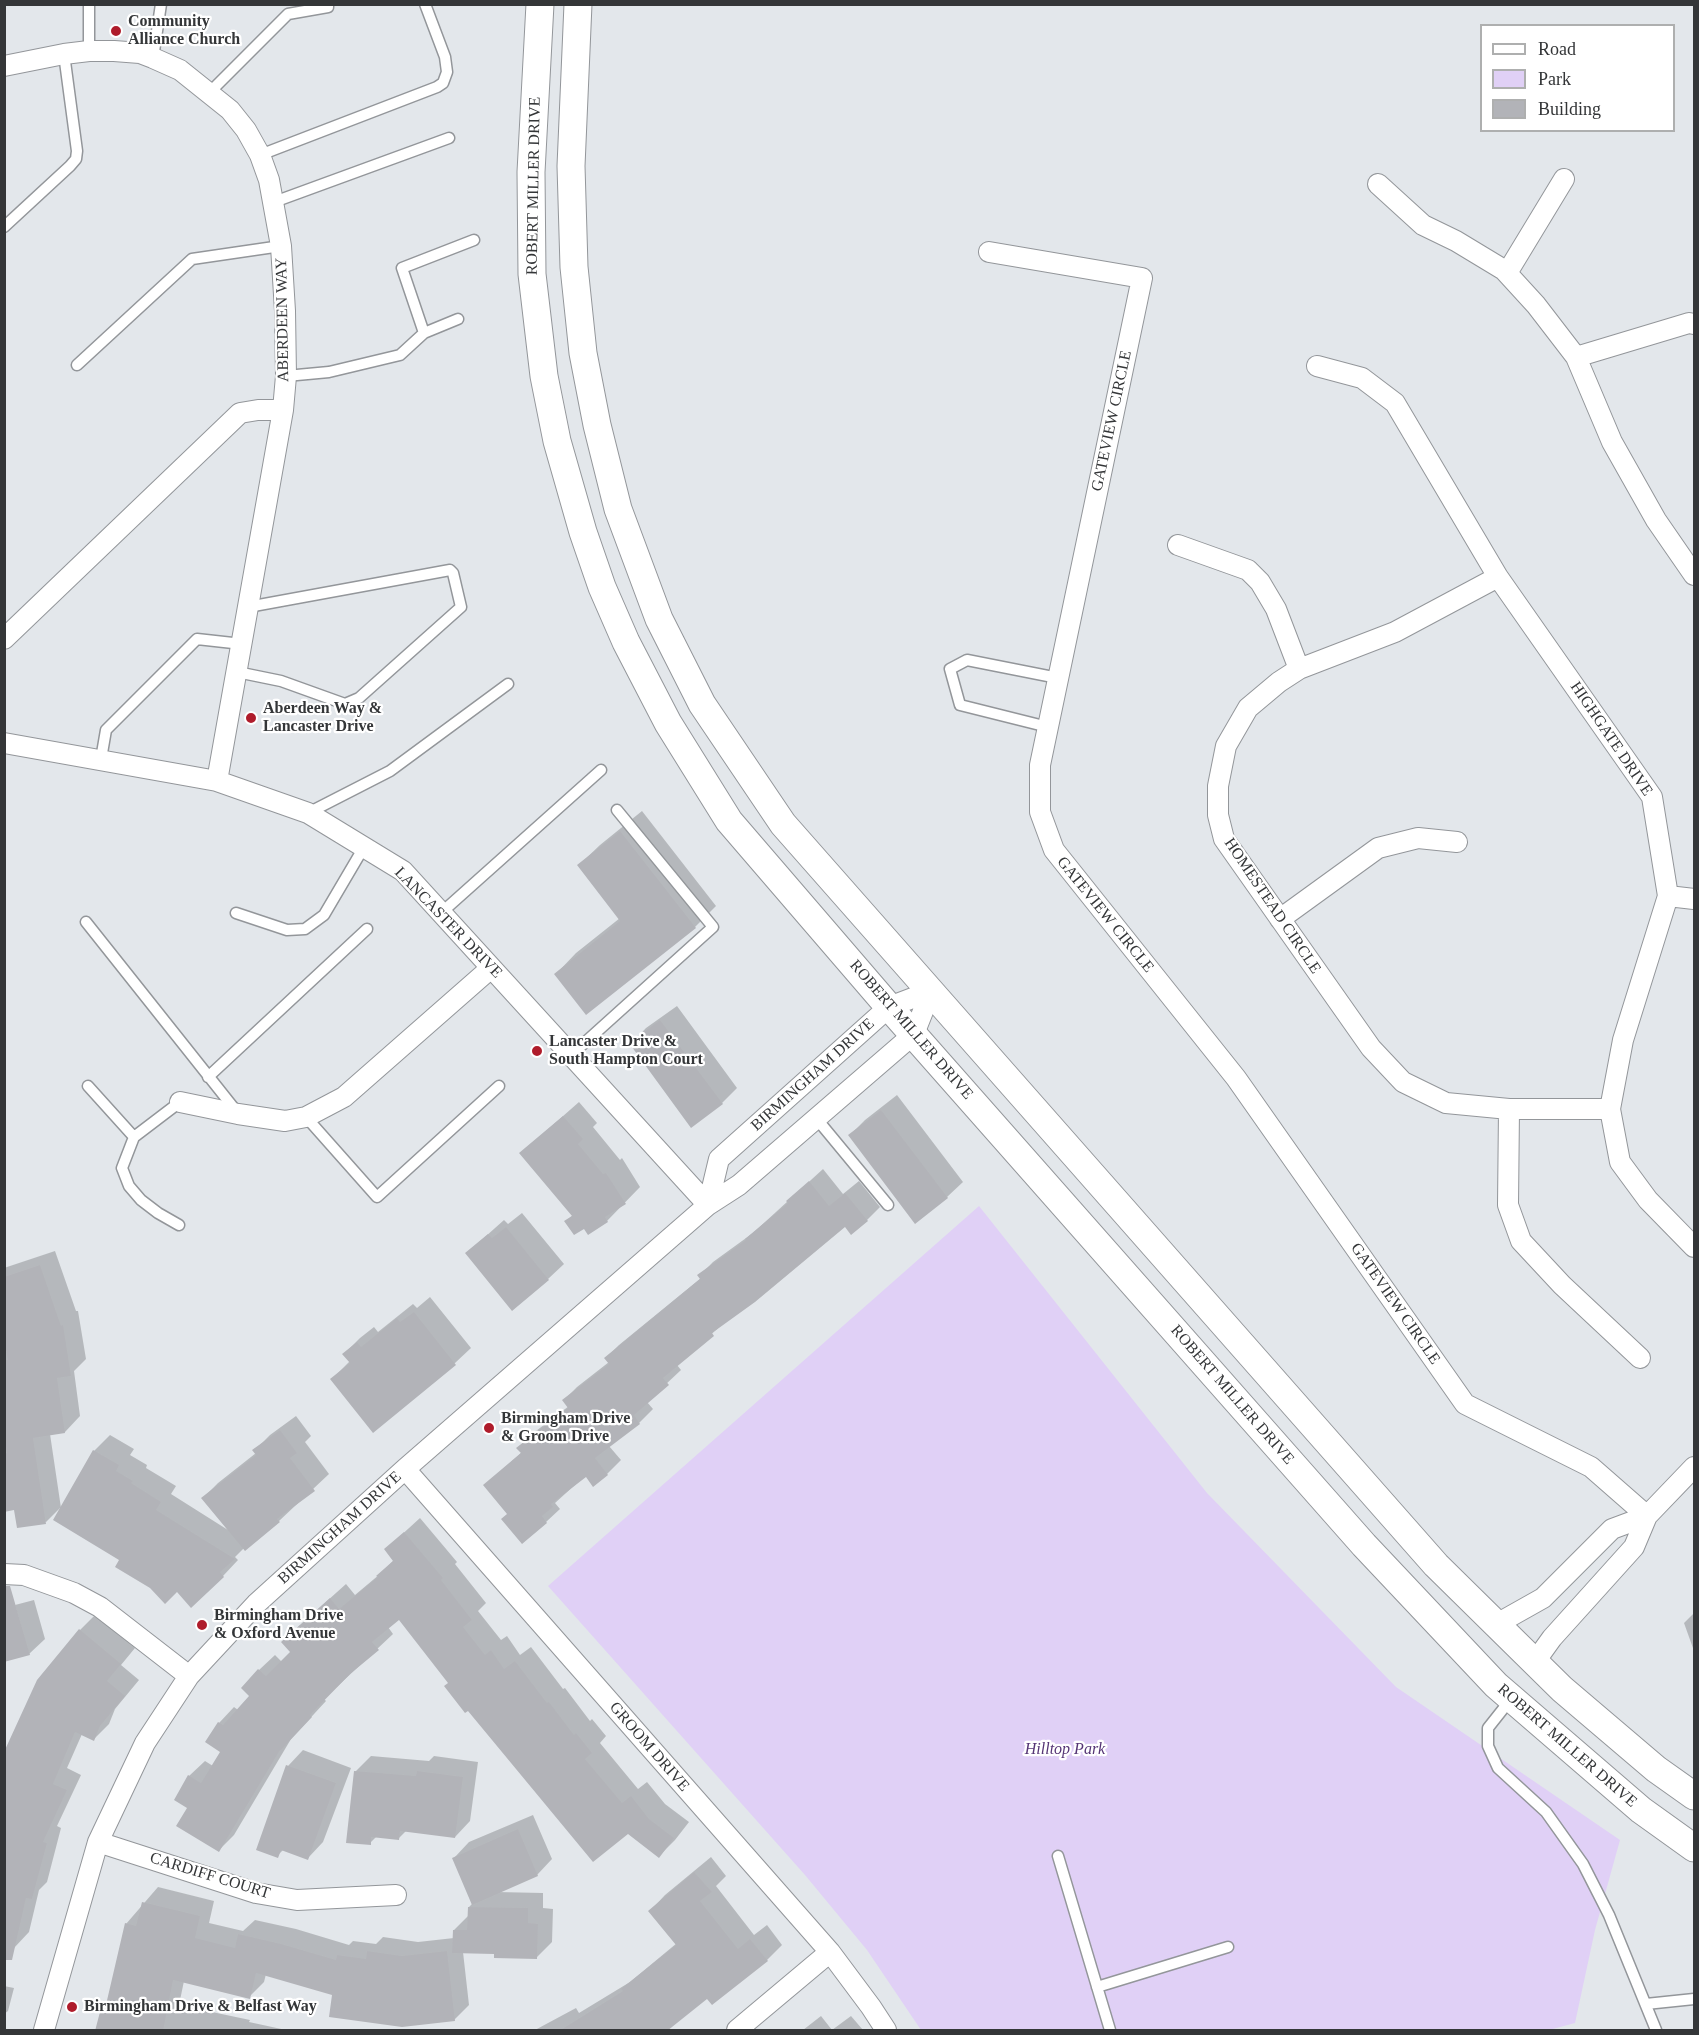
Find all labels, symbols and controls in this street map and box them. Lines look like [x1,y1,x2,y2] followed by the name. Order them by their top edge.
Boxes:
[128,12,240,50] place label: Community Alliance Church
[109,24,123,38] marker: Community Alliance Church
[1480,24,1675,132] legend
[1538,39,1576,59] text: Road
[1538,69,1571,89] text: Park
[523,97,545,275] street label: ROBERT MILLER DRIVE
[1538,99,1601,119] text: Building
[272,258,294,382] street label: ABERDEEN WAY
[1088,349,1136,493] street label: GATEVIEW CIRCLE
[1566,678,1656,800] street label: HIGHGATE DRIVE
[263,699,382,737] place label: Aberdeen Way & Lancaster Drive
[244,711,258,725] marker: Aberdeen Way & Lancaster Drive
[1219,834,1325,978] street label: HOMESTEAD CIRCLE
[1052,853,1158,977] street label: GATEVIEW CIRCLE
[390,863,506,983] street label: LANCASTER DRIVE
[845,956,977,1104] street label: ROBERT MILLER DRIVE
[747,1014,879,1136] street label: BIRMINGHAM DRIVE
[549,1032,703,1070] place label: Lancaster Drive & South Hampton Court
[530,1044,544,1058] marker: Lancaster Drive & South Hampton Court
[1346,1240,1444,1368] street label: GATEVIEW CIRCLE
[1166,1321,1298,1469] street label: ROBERT MILLER DRIVE
[501,1409,630,1447] place label: Birmingham Drive & Groom Drive
[482,1421,496,1435] marker: Birmingham Drive & Groom Drive
[274,1467,406,1589] street label: BIRMINGHAM DRIVE
[214,1606,343,1644] place label: Birmingham Drive & Oxford Avenue
[195,1618,209,1632] marker: Birmingham Drive & Oxford Avenue
[1493,1680,1641,1812] street label: ROBERT MILLER DRIVE
[605,1698,693,1796] street label: GROOM DRIVE
[1025,1740,1105,1760] park label: Hilltop Park
[147,1849,273,1903] street label: CARDIFF COURT
[84,1997,317,2017] place label: Birmingham Drive & Belfast Way
[65,2000,79,2014] marker: Birmingham Drive & Belfast Way

